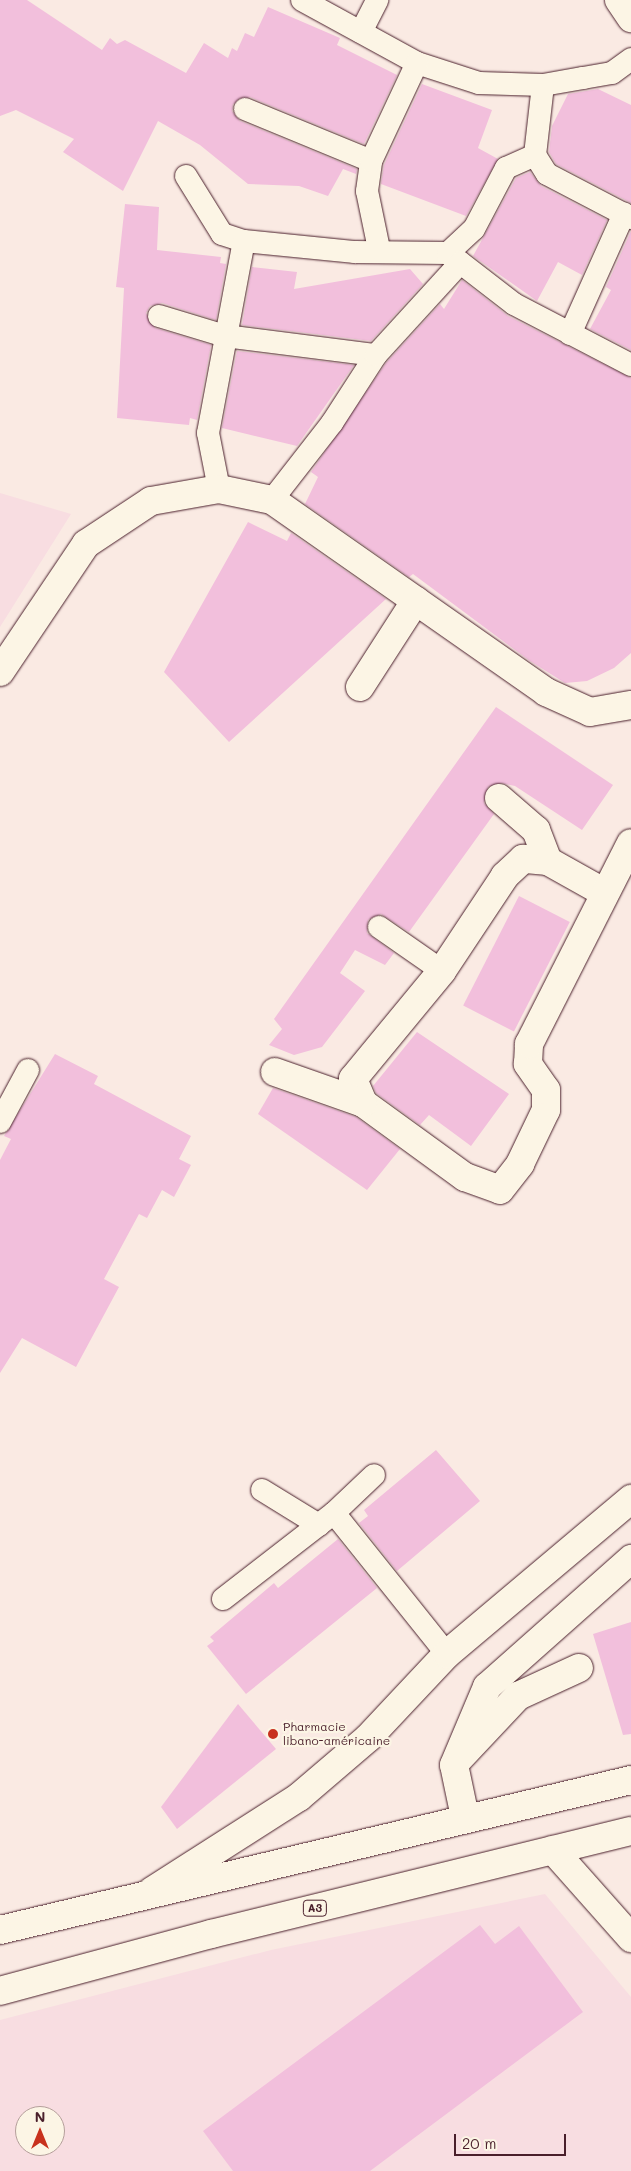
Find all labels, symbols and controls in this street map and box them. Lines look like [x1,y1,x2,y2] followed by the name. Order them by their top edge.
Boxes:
[283,1720,390,1748] place label: Pharmacie libano-américaine
[267,1728,279,1740] marker: Pharmacie libano-américaine
[302,1900,328,1916] road number: A3
[15,2106,65,2156] north arrow
[35,2107,45,2126] text: N
[456,2124,568,2156] scale bar
[462,2133,496,2153] text: 20 m

